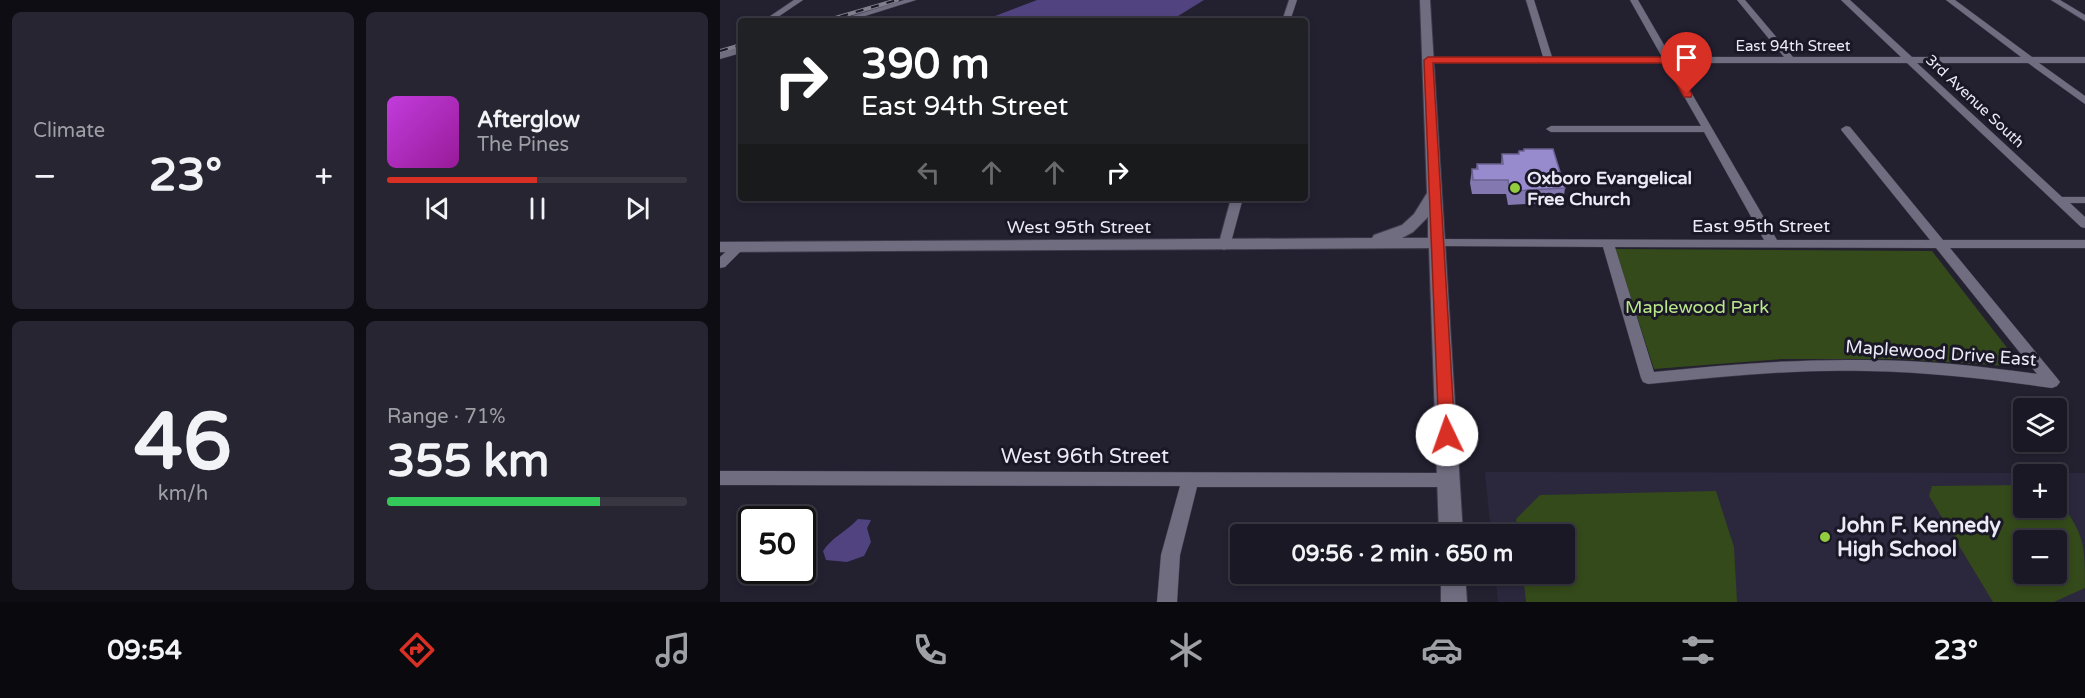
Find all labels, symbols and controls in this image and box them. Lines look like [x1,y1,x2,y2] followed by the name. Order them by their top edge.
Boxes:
[1661,32,1712,94] pin
[1735,37,1851,55] street label: East 94th Street
[861,39,990,90] text: 390 m
[1670,41,1703,74] icon: arrive
[762,42,840,120] icon: right
[1922,51,2028,151] street label: 3rd Avenue South
[861,90,1068,123] text: East 94th Street
[477,107,580,133] text: Afterglow
[33,119,105,143] text: Climate
[477,133,569,157] text: The Pines
[149,149,222,203] text: 23°
[912,156,945,189] icon: left
[975,156,1008,189] icon: ahead
[1038,156,1071,189] icon: ahead
[1101,156,1134,189] icon: right
[33,157,57,196] text: −
[314,157,333,196] text: +
[1527,167,1692,210] place label: Oxboro Evangelical Free Church
[1508,181,1522,195] marker: Oxboro Evangelical Free Church
[421,192,454,225] icon: previous
[521,192,554,225] icon: pause
[621,192,654,225] icon: next
[1692,215,1830,237] street label: East 95th Street
[1007,216,1151,238] street label: West 95th Street
[1625,296,1769,318] park label: Maplewood Park
[1845,335,2037,371] street label: Maplewood Drive East
[134,396,232,490] text: 46
[2013,398,2067,584] map controls
[2013,398,2067,452] button: layers
[1415,403,1479,467] position arrow
[387,405,506,429] text: Range · 71%
[387,435,549,489] text: 355 km
[1001,444,1169,469] street label: West 96th Street
[2013,464,2067,518] button: +
[158,482,208,506] text: km/h
[738,506,816,584] speed limit sign: 50
[1836,513,2001,562] place label: John F. Kennedy High School
[1818,530,1832,544] marker: John F. Kennedy High School
[2013,530,2067,584] button: −
[1292,541,1513,567] text: 09:56 · 2 min · 650 m
[396,629,438,671] icon: directions
[652,629,694,671] icon: music
[909,629,951,671] icon: phone
[1165,629,1207,671] icon: climate
[1421,629,1463,671] icon: car
[1677,629,1719,671] icon: filters
[107,634,182,667] text: 09:54
[1934,634,1978,667] text: 23°

